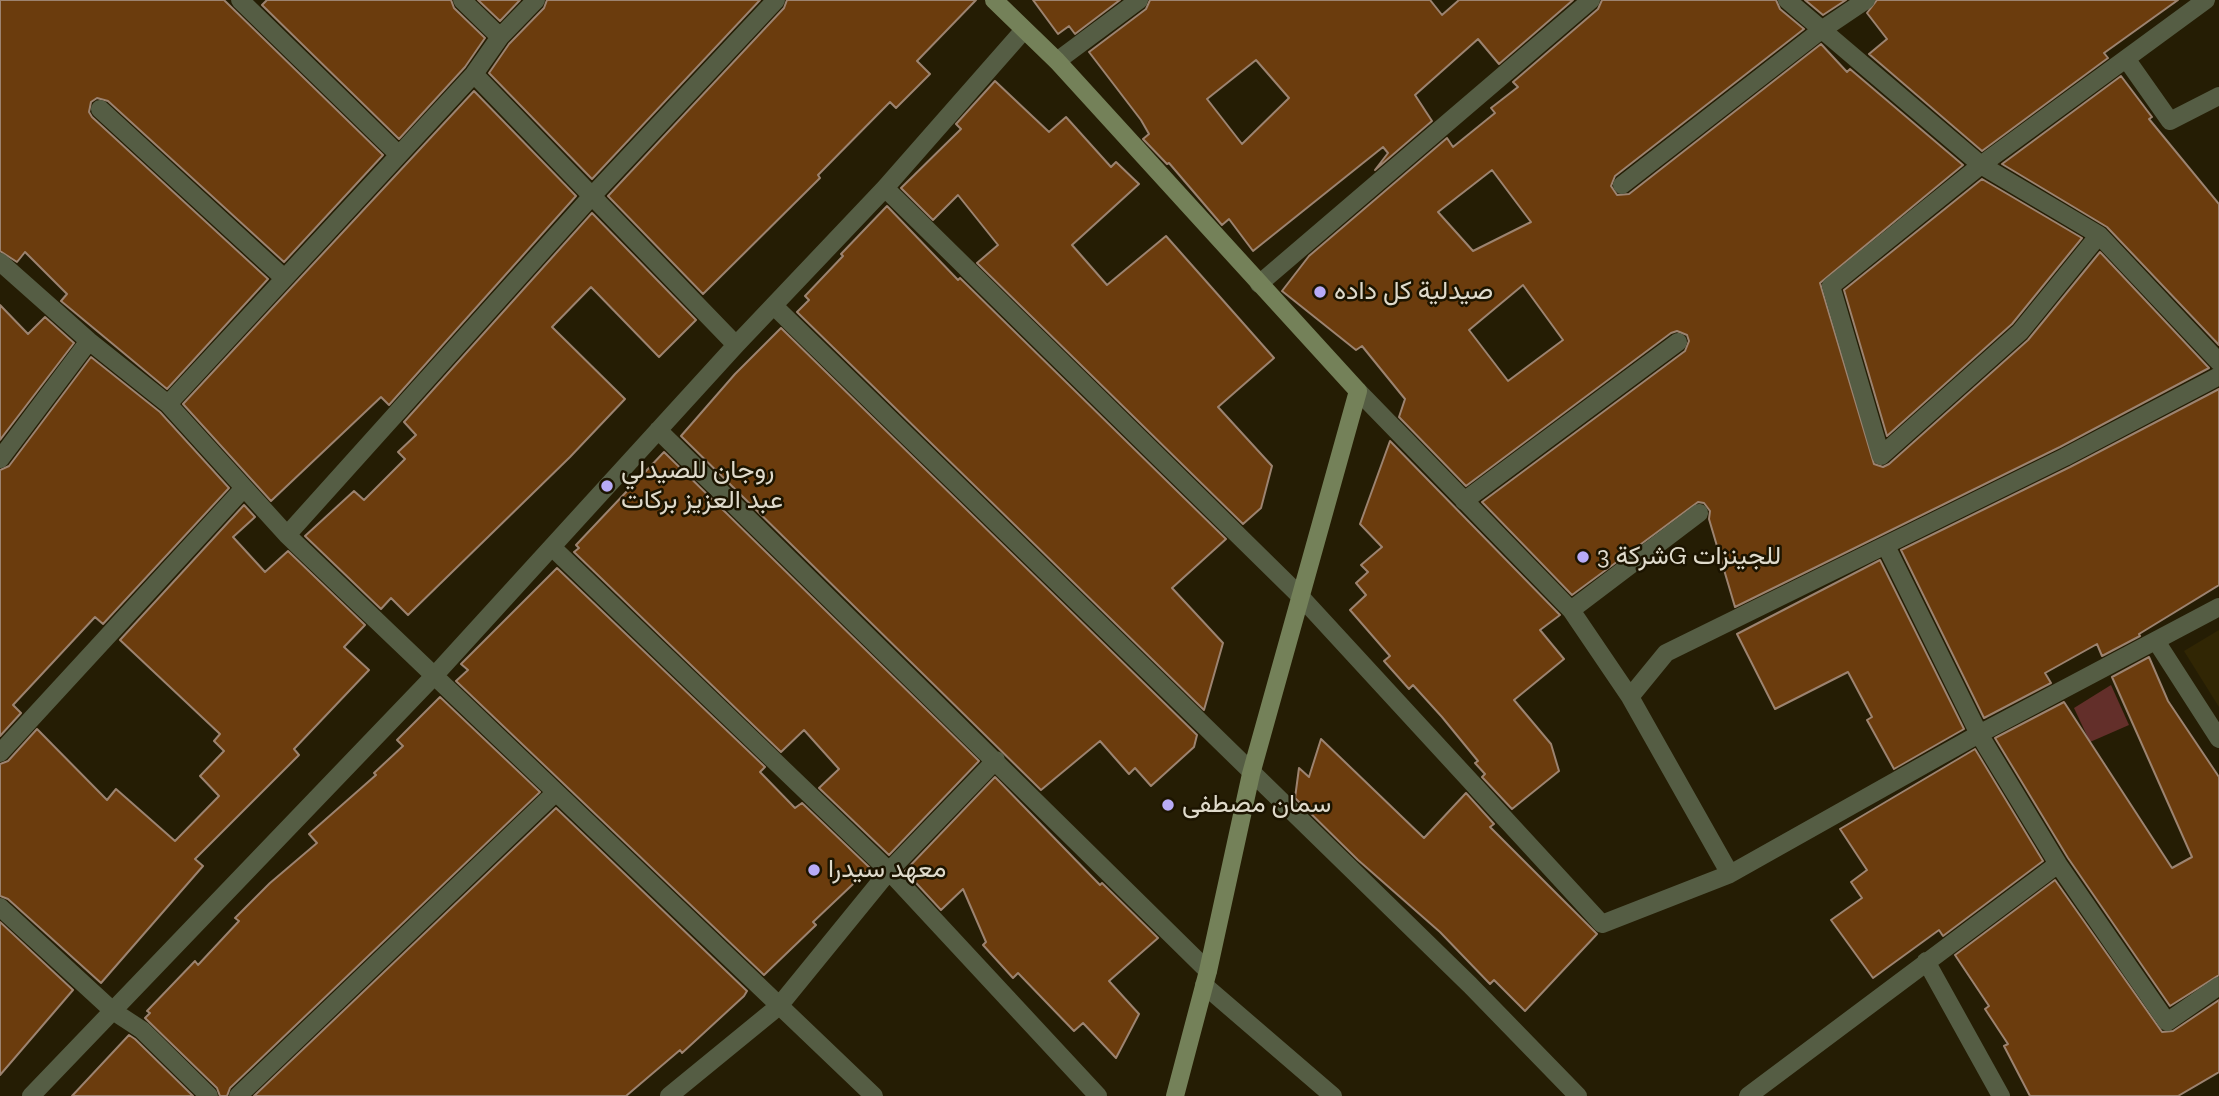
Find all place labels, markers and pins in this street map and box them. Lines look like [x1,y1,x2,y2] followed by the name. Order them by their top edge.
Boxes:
[1334,276,1493,308] place label: صيدلية كل داده
[1312,284,1328,300] marker: صيدلية كل داده
[621,455,783,516] place label: روجان للصيدلي عبد العزيز بركات
[599,478,615,494] marker: روجان للصيدلي عبد العزيز بركات
[1597,541,1781,573] place label: شركة 3G للجينزات
[1575,549,1591,565] marker: شركة 3G للجينزات
[1182,789,1331,821] place label: سمان مصطفى
[1160,797,1176,813] marker: سمان مصطفى
[828,854,946,886] place label: معهد سيدرا
[806,862,822,878] marker: معهد سيدرا

